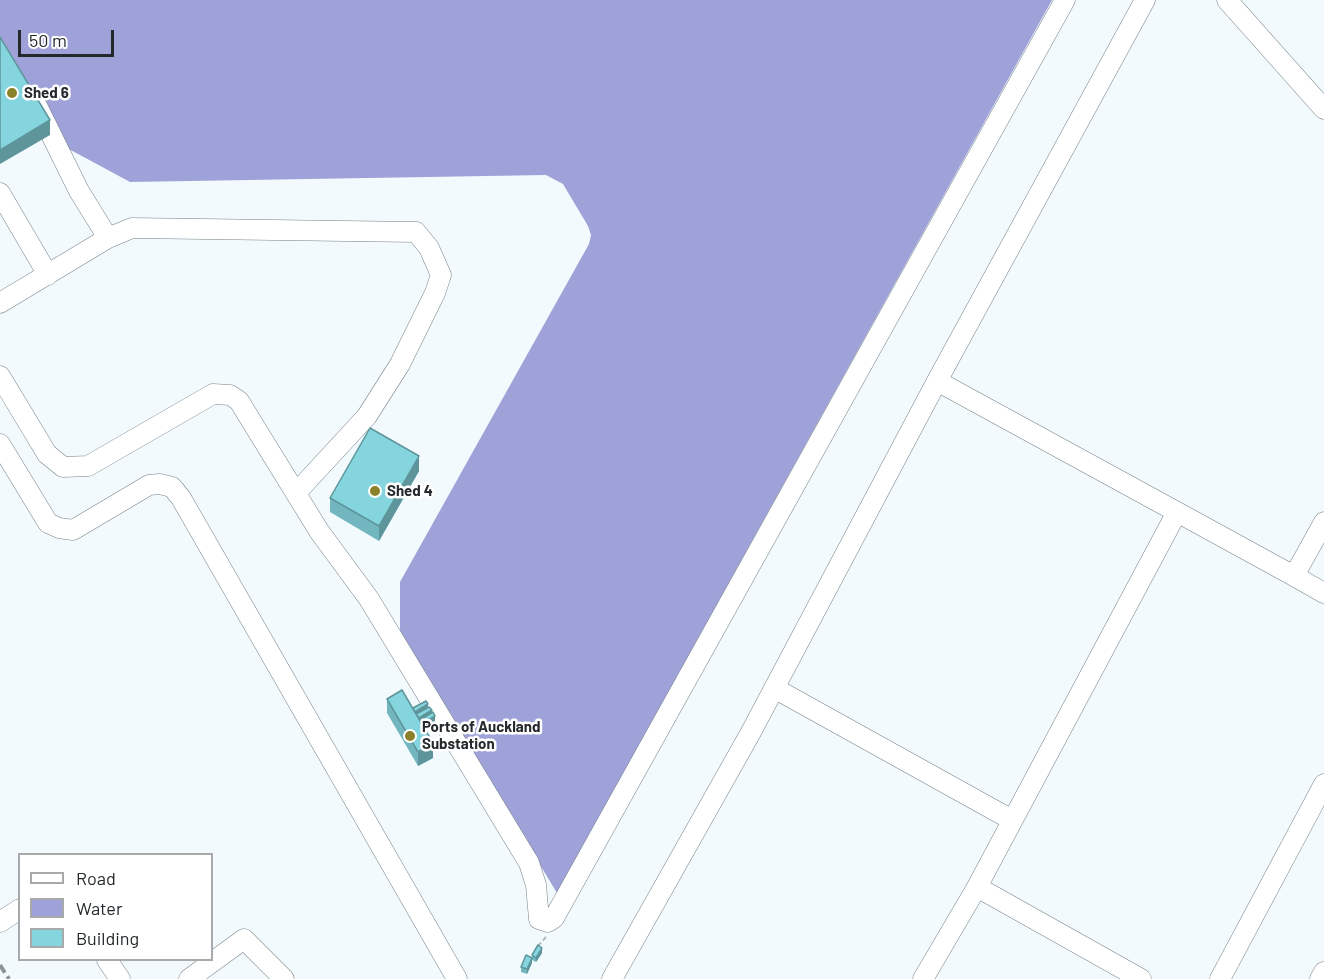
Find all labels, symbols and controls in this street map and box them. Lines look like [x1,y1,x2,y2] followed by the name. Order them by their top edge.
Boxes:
[21,18,117,56] scale bar
[29,29,67,51] text: 50 m
[24,84,69,102] place label: Shed 6
[5,86,19,100] marker: Shed 6
[387,482,433,500] place label: Shed 4
[368,484,382,498] marker: Shed 4
[422,718,540,753] place label: Ports of Auckland Substation
[403,729,417,743] marker: Ports of Auckland Substation
[18,853,213,961] legend
[76,867,116,889] text: Road
[76,897,123,919] text: Water
[76,927,139,949] text: Building

